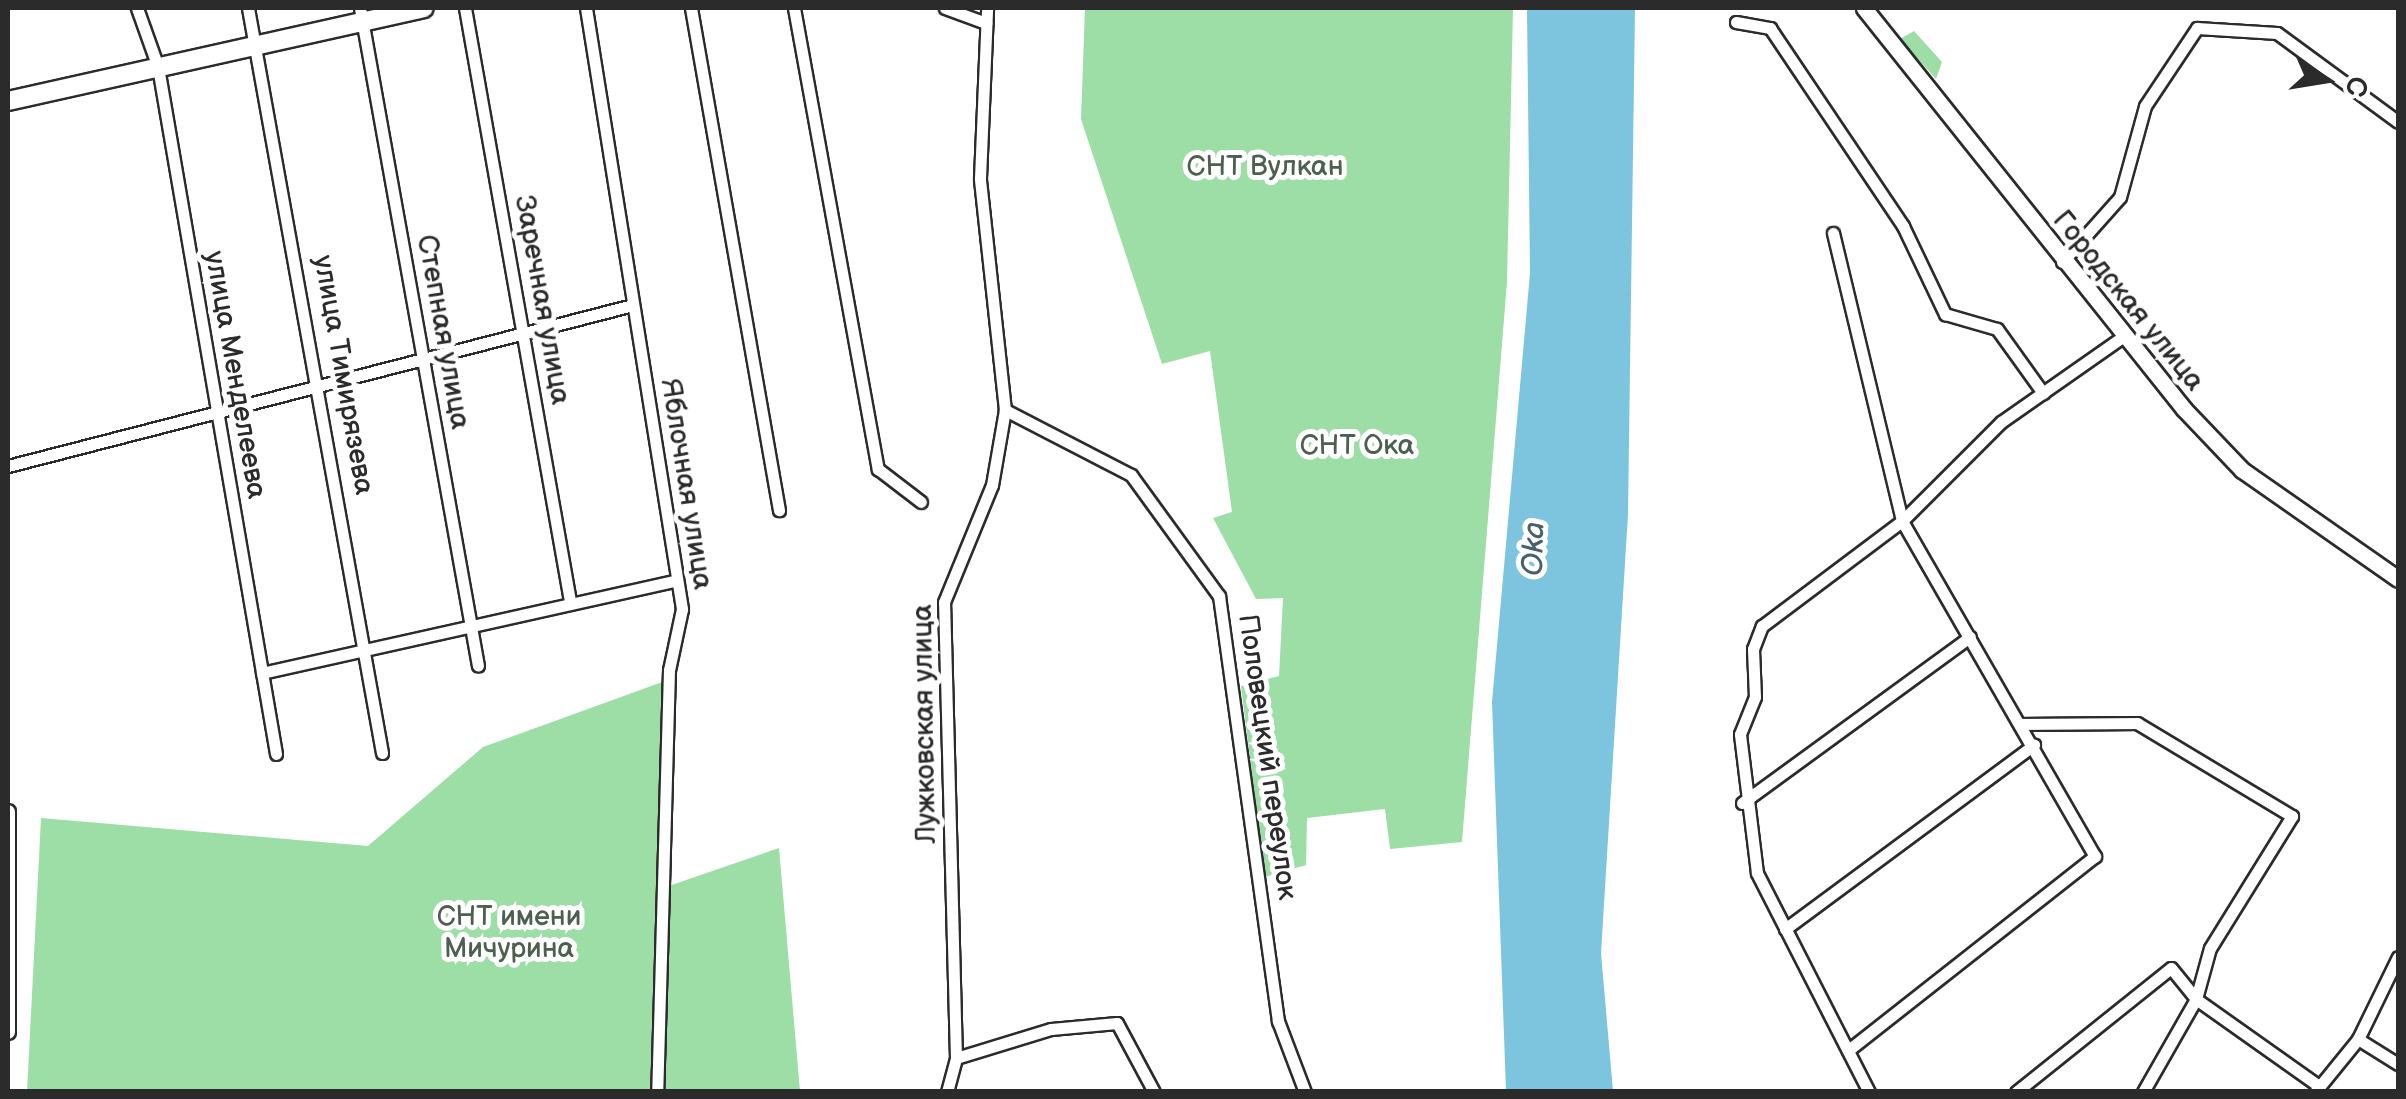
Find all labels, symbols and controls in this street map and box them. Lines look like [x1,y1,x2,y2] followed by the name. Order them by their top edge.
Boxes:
[2276,30,2376,130] north arrow
[2338,73,2374,99] text: С
[1187,150,1343,184] park label: СНТ Вулкан
[507,193,577,407] street label: Заречная улица
[2045,204,2211,398] street label: Городская улица
[409,232,477,432] street label: Степная улица
[197,249,273,501] street label: улица Менделеева
[305,253,381,497] street label: улица Тимирязева
[653,376,719,592] street label: Яблочная улица
[1300,429,1414,463] park label: СНТ Ока
[1515,521,1553,577] water label: Oka
[906,604,944,844] street label: Лужковская улица
[1230,612,1304,902] street label: Половецкий переулок
[437,900,581,966] park label: СНТ имени Мичурина

